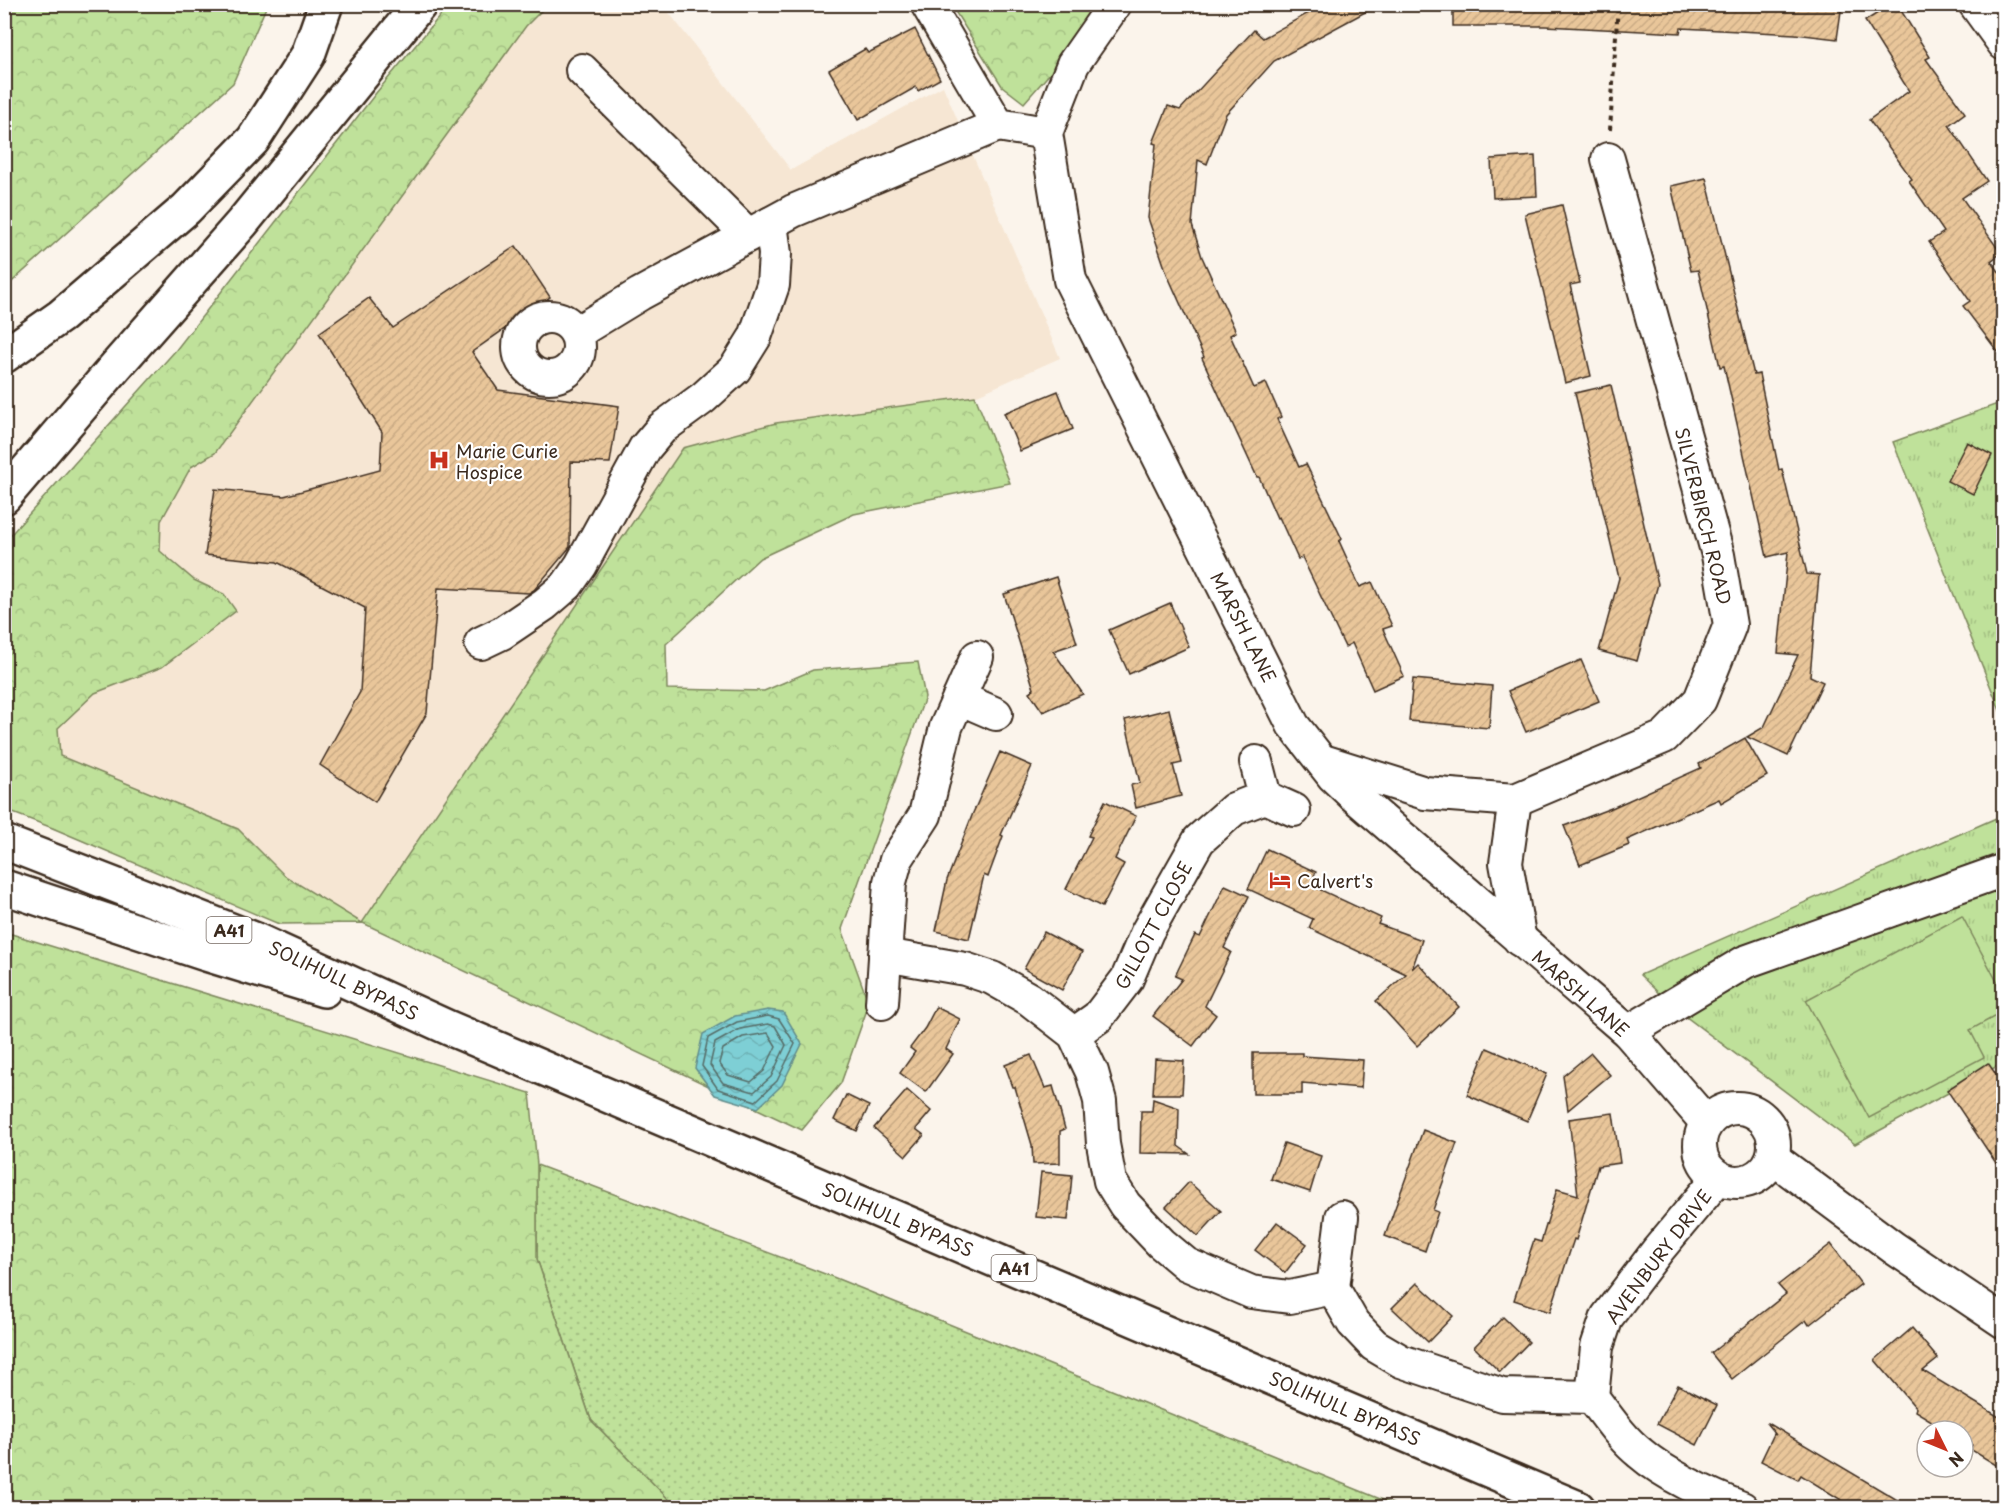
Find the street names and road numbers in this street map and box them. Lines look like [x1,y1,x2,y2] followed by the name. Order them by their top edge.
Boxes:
[1669,425,1739,607] street label: SILVERBIRCH ROAD
[1205,567,1283,687] street label: MARSH LANE
[1108,856,1198,994] street label: GILLOTT CLOSE
[206,917,252,943] road number: A41
[265,934,423,1026] street label: SOLIHULL BYPASS
[1526,943,1636,1043] street label: MARSH LANE
[818,1175,978,1263] street label: SOLIHULL BYPASS
[1598,1183,1718,1329] street label: AVENBURY DRIVE
[992,1255,1036,1281] road number: A41
[1265,1364,1425,1452] street label: SOLIHULL BYPASS

